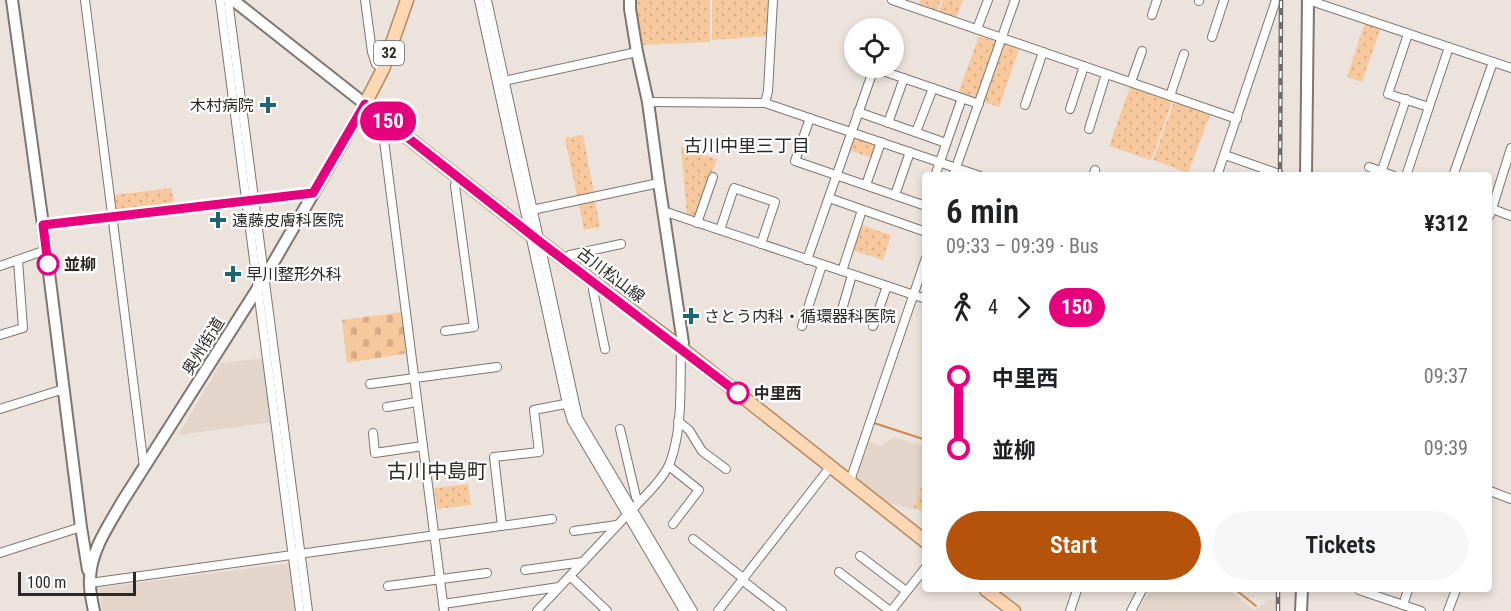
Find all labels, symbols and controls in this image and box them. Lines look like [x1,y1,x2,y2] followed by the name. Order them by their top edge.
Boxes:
[844,18,904,78] map controls
[844,18,904,78] button: locate
[374,41,404,65] road number: 32
[190,96,254,115] place label: 木村病院
[259,96,277,114] marker: 木村病院
[354,102,422,140] line badge: 150
[372,109,404,133] text: 150
[684,135,810,156] district label: 古川中里三丁目
[946,192,1019,231] text: 6 min
[209,211,227,229] marker: 遠藤皮膚科医院
[232,211,344,230] place label: 遠藤皮膚科医院
[1424,211,1468,236] text: ¥312
[946,234,1099,258] text: 09:33 – 09:39 · Bus
[573,243,649,307] street label: 古川松山線
[37,253,59,275] marker: 並柳
[64,255,96,274] place label: 並柳
[224,265,242,283] marker: 早川整形外科
[246,265,342,284] place label: 早川整形外科
[946,291,979,324] icon: walk
[1007,291,1040,324] icon: forward
[988,295,998,319] text: 4
[1061,295,1093,319] text: 150
[682,307,700,325] marker: さとう内科・循環器科医院
[704,307,896,326] place label: さとう内科・循環器科医院
[178,314,228,378] street label: 奥州街道
[1424,364,1468,388] text: 09:37
[992,366,1058,391] text: 中里西
[727,382,749,404] marker: 中里西
[754,384,802,403] place label: 中里西
[1424,436,1468,460] text: 09:39
[992,438,1036,463] text: 並柳
[387,459,487,483] district label: 古川中島町
[946,511,1201,580] button: Start
[1213,511,1468,580] button: Tickets
[18,569,136,596] scale bar
[27,573,66,592] text: 100 m

